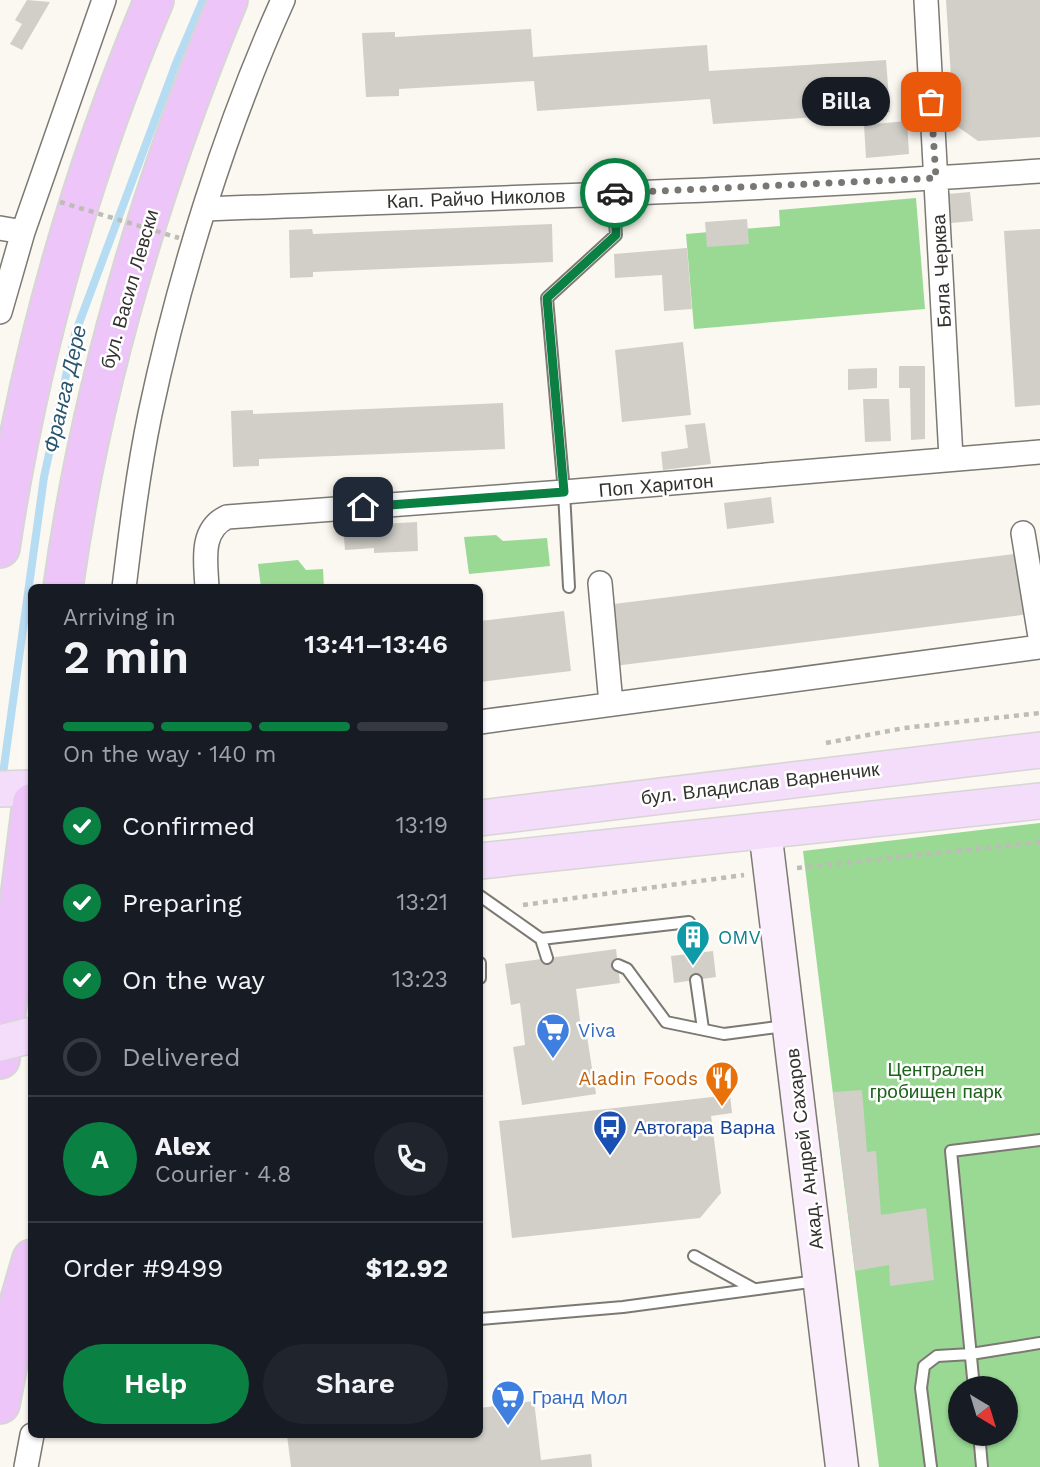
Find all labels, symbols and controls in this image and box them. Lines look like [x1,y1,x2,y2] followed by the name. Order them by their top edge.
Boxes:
[901,72,961,132] pin
[802,78,889,126] callout: Billa
[912,83,950,121] icon: bag
[821,88,871,115] text: Billa
[580,158,650,228] courier
[596,174,634,212] icon: car
[386,184,566,213] street label: Кап. Райчо Николов
[96,207,163,371] street label: бул. Васил Левски
[927,213,956,328] street label: Бяла Черква
[38,323,91,455] water label: Франга Дере
[598,469,714,502] street label: Поп Харитон
[333,477,393,537] pin
[344,488,382,526] icon: home
[63,604,176,631] text: Arriving in
[304,629,448,659] text: 13:41–13:46
[63,630,189,684] text: 2 min
[63,741,276,768] text: On the way · 140 m
[639,757,881,810] street label: бул. Владислав Варненчик
[63,807,101,845] icon: check
[122,811,255,841] text: Confirmed
[396,812,448,839] text: 13:19
[63,884,101,922] icon: check
[122,888,242,918] text: Preparing
[396,889,448,916] text: 13:21
[674,918,712,967] building icon: OMV
[718,926,761,949] place label: OMV
[63,961,101,999] icon: check
[122,965,265,995] text: On the way
[392,966,448,993] text: 13:23
[534,1011,572,1060] supermarket icon: Viva
[578,1019,616,1042] place label: Viva
[122,1042,241,1072] text: Delivered
[781,1047,828,1251] street label: Акад. Андрей Сахаров
[870,1058,1003,1103] park label: Централен гробищен парк
[703,1059,741,1108] restaurant icon: Aladin Foods
[578,1067,698,1090] place label: Aladin Foods
[591,1108,629,1157] bus stop icon: Автогара Варна
[634,1116,775,1139] place label: Автогара Варна
[374,1122,448,1196] button: phone
[155,1131,211,1161] text: Alex
[91,1144,109,1174] text: A
[155,1161,291,1188] text: Courier · 4.8
[63,1253,223,1283] text: Order #9499
[366,1253,448,1283] text: $12.92
[63,1344,249,1424] button: Help
[263,1344,448,1424] button: Share
[948,1376,1018,1446] north arrow
[948,1376,1018,1446] map controls
[489,1378,527,1427] supermarket icon: Гранд Мол
[532,1386,628,1409] place label: Гранд Мол

